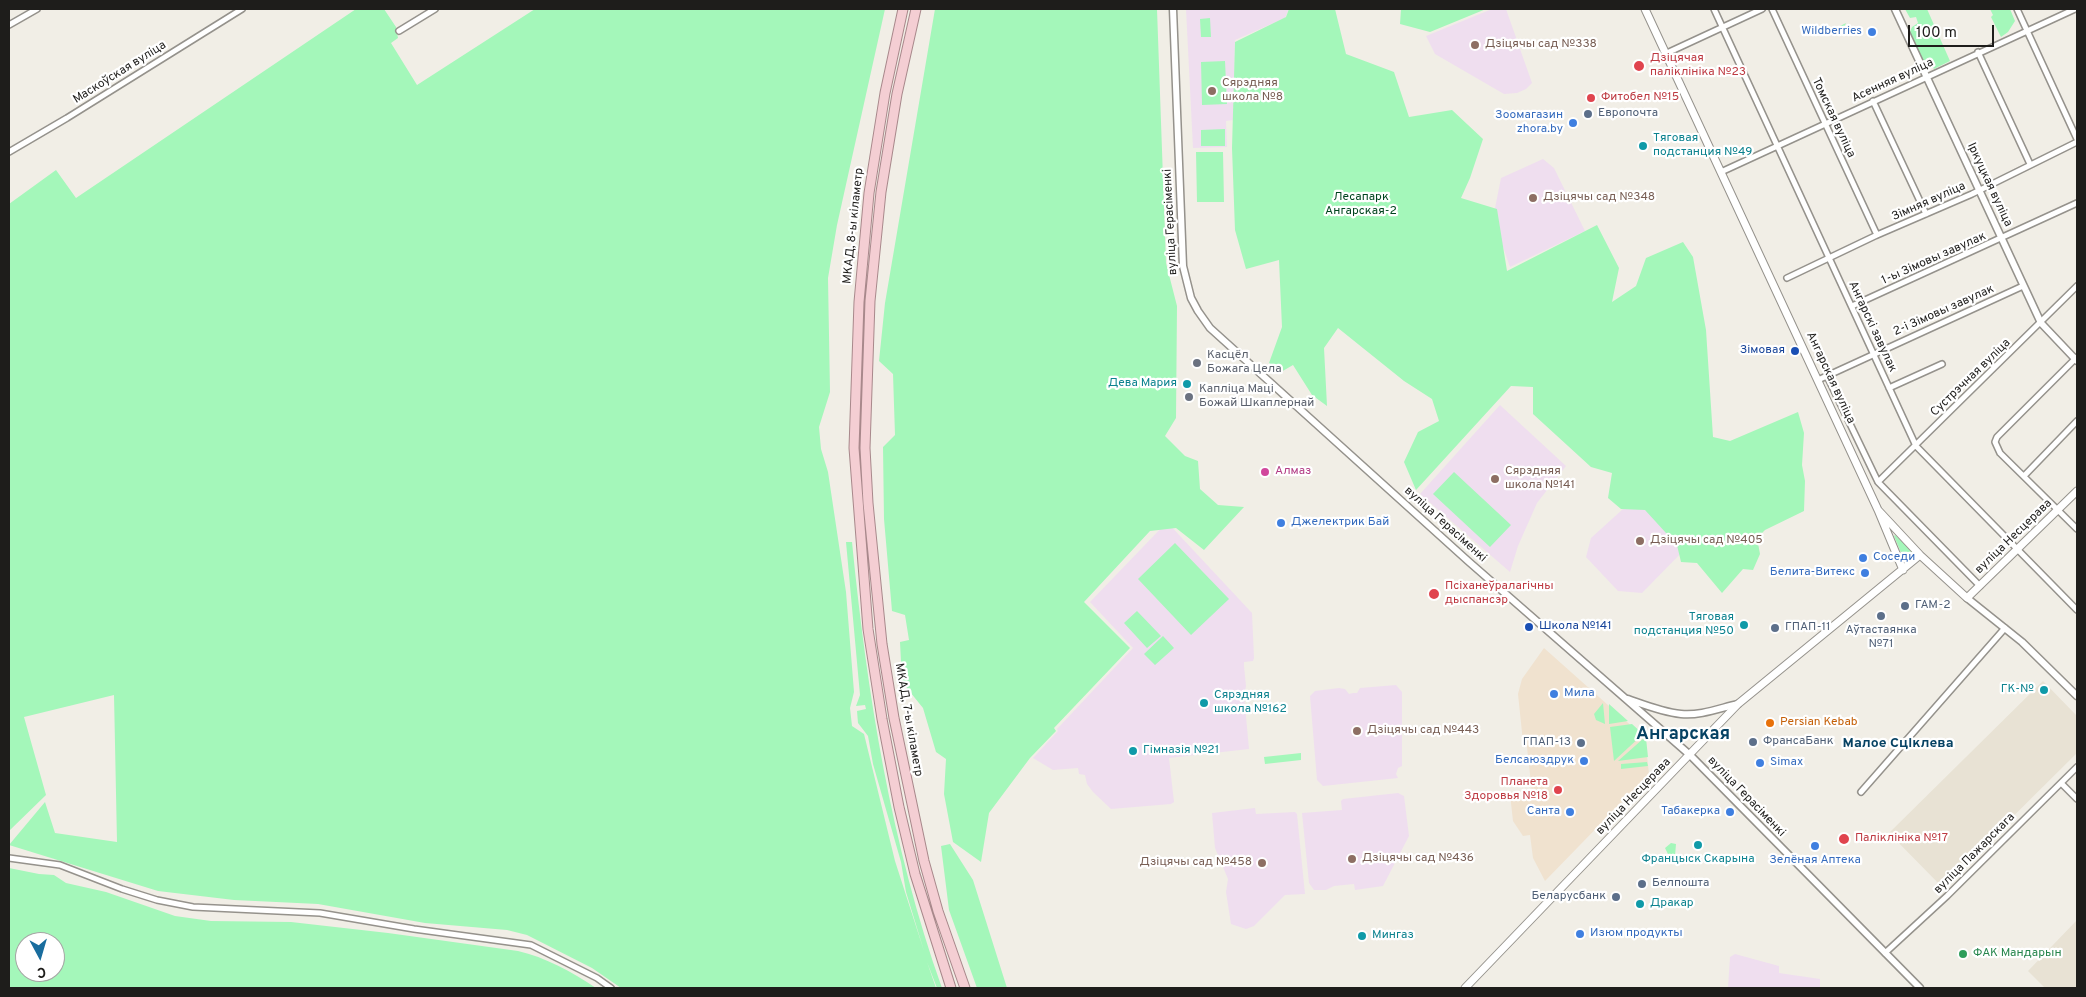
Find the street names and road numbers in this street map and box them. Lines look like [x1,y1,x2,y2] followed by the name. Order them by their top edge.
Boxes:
[71,39,169,107] street label: Маскоўская вуліца
[1850,56,1936,106] street label: Асенняя вуліца
[1808,76,1858,160] street label: Томская вуліца
[1963,141,2015,229] street label: Іркуцкая вуліца
[841,167,867,285] street label: МКАД, 8-ы кіламетр
[1161,169,1181,275] street label: вуліца Герасіменкі
[1890,179,1968,225] street label: Зімняя вуліца
[1880,230,1988,288] street label: 1-ы Зімовы завулак
[1845,279,1899,375] street label: Ангарскі завулак
[1891,282,1997,340] street label: 2-і Зімовы завулак
[1802,330,1858,426] street label: Ангарская вуліца
[1928,336,2014,420] street label: Сустрэчная вуліца
[1401,484,1489,566] street label: вуліца Герасіменкі
[1973,497,2055,577] street label: вуліца Несцерава
[891,662,925,778] street label: МКАД, 7-ы кіламетр
[1704,754,1788,840] street label: вуліца Герасіменкі
[1594,756,1674,838] street label: вуліца Несцерава
[1932,811,2018,897] street label: вуліца Пажарскага

